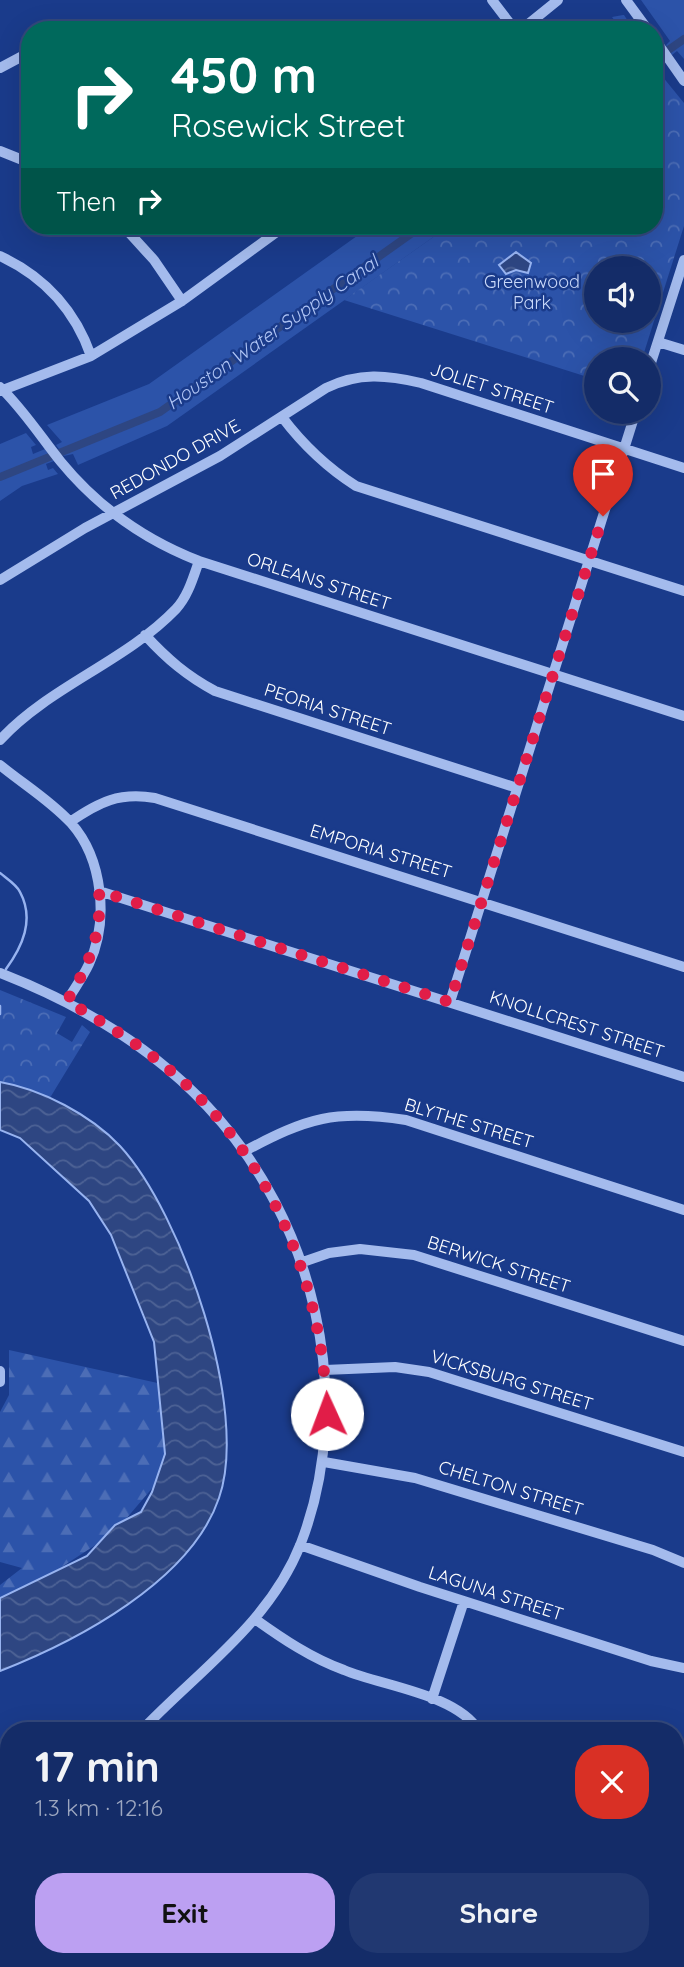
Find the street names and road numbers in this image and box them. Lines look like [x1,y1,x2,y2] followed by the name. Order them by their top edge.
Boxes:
[427,357,557,419] street label: JOLIET STREET
[106,414,244,504] street label: REDONDO DRIVE
[244,547,394,615] street label: ORLEANS STREET
[262,678,395,740] street label: PEORIA STREET
[307,818,455,884] street label: EMPORIA STREET
[487,985,667,1063] street label: KNOLLCREST STREET
[402,1092,536,1154] street label: BLYTHE STREET
[425,1230,574,1298] street label: BERWICK STREET
[428,1344,596,1416] street label: VICKSBURG STREET
[436,1455,586,1521] street label: CHELTON STREET
[426,1560,566,1626] street label: LAGUNA STREET

